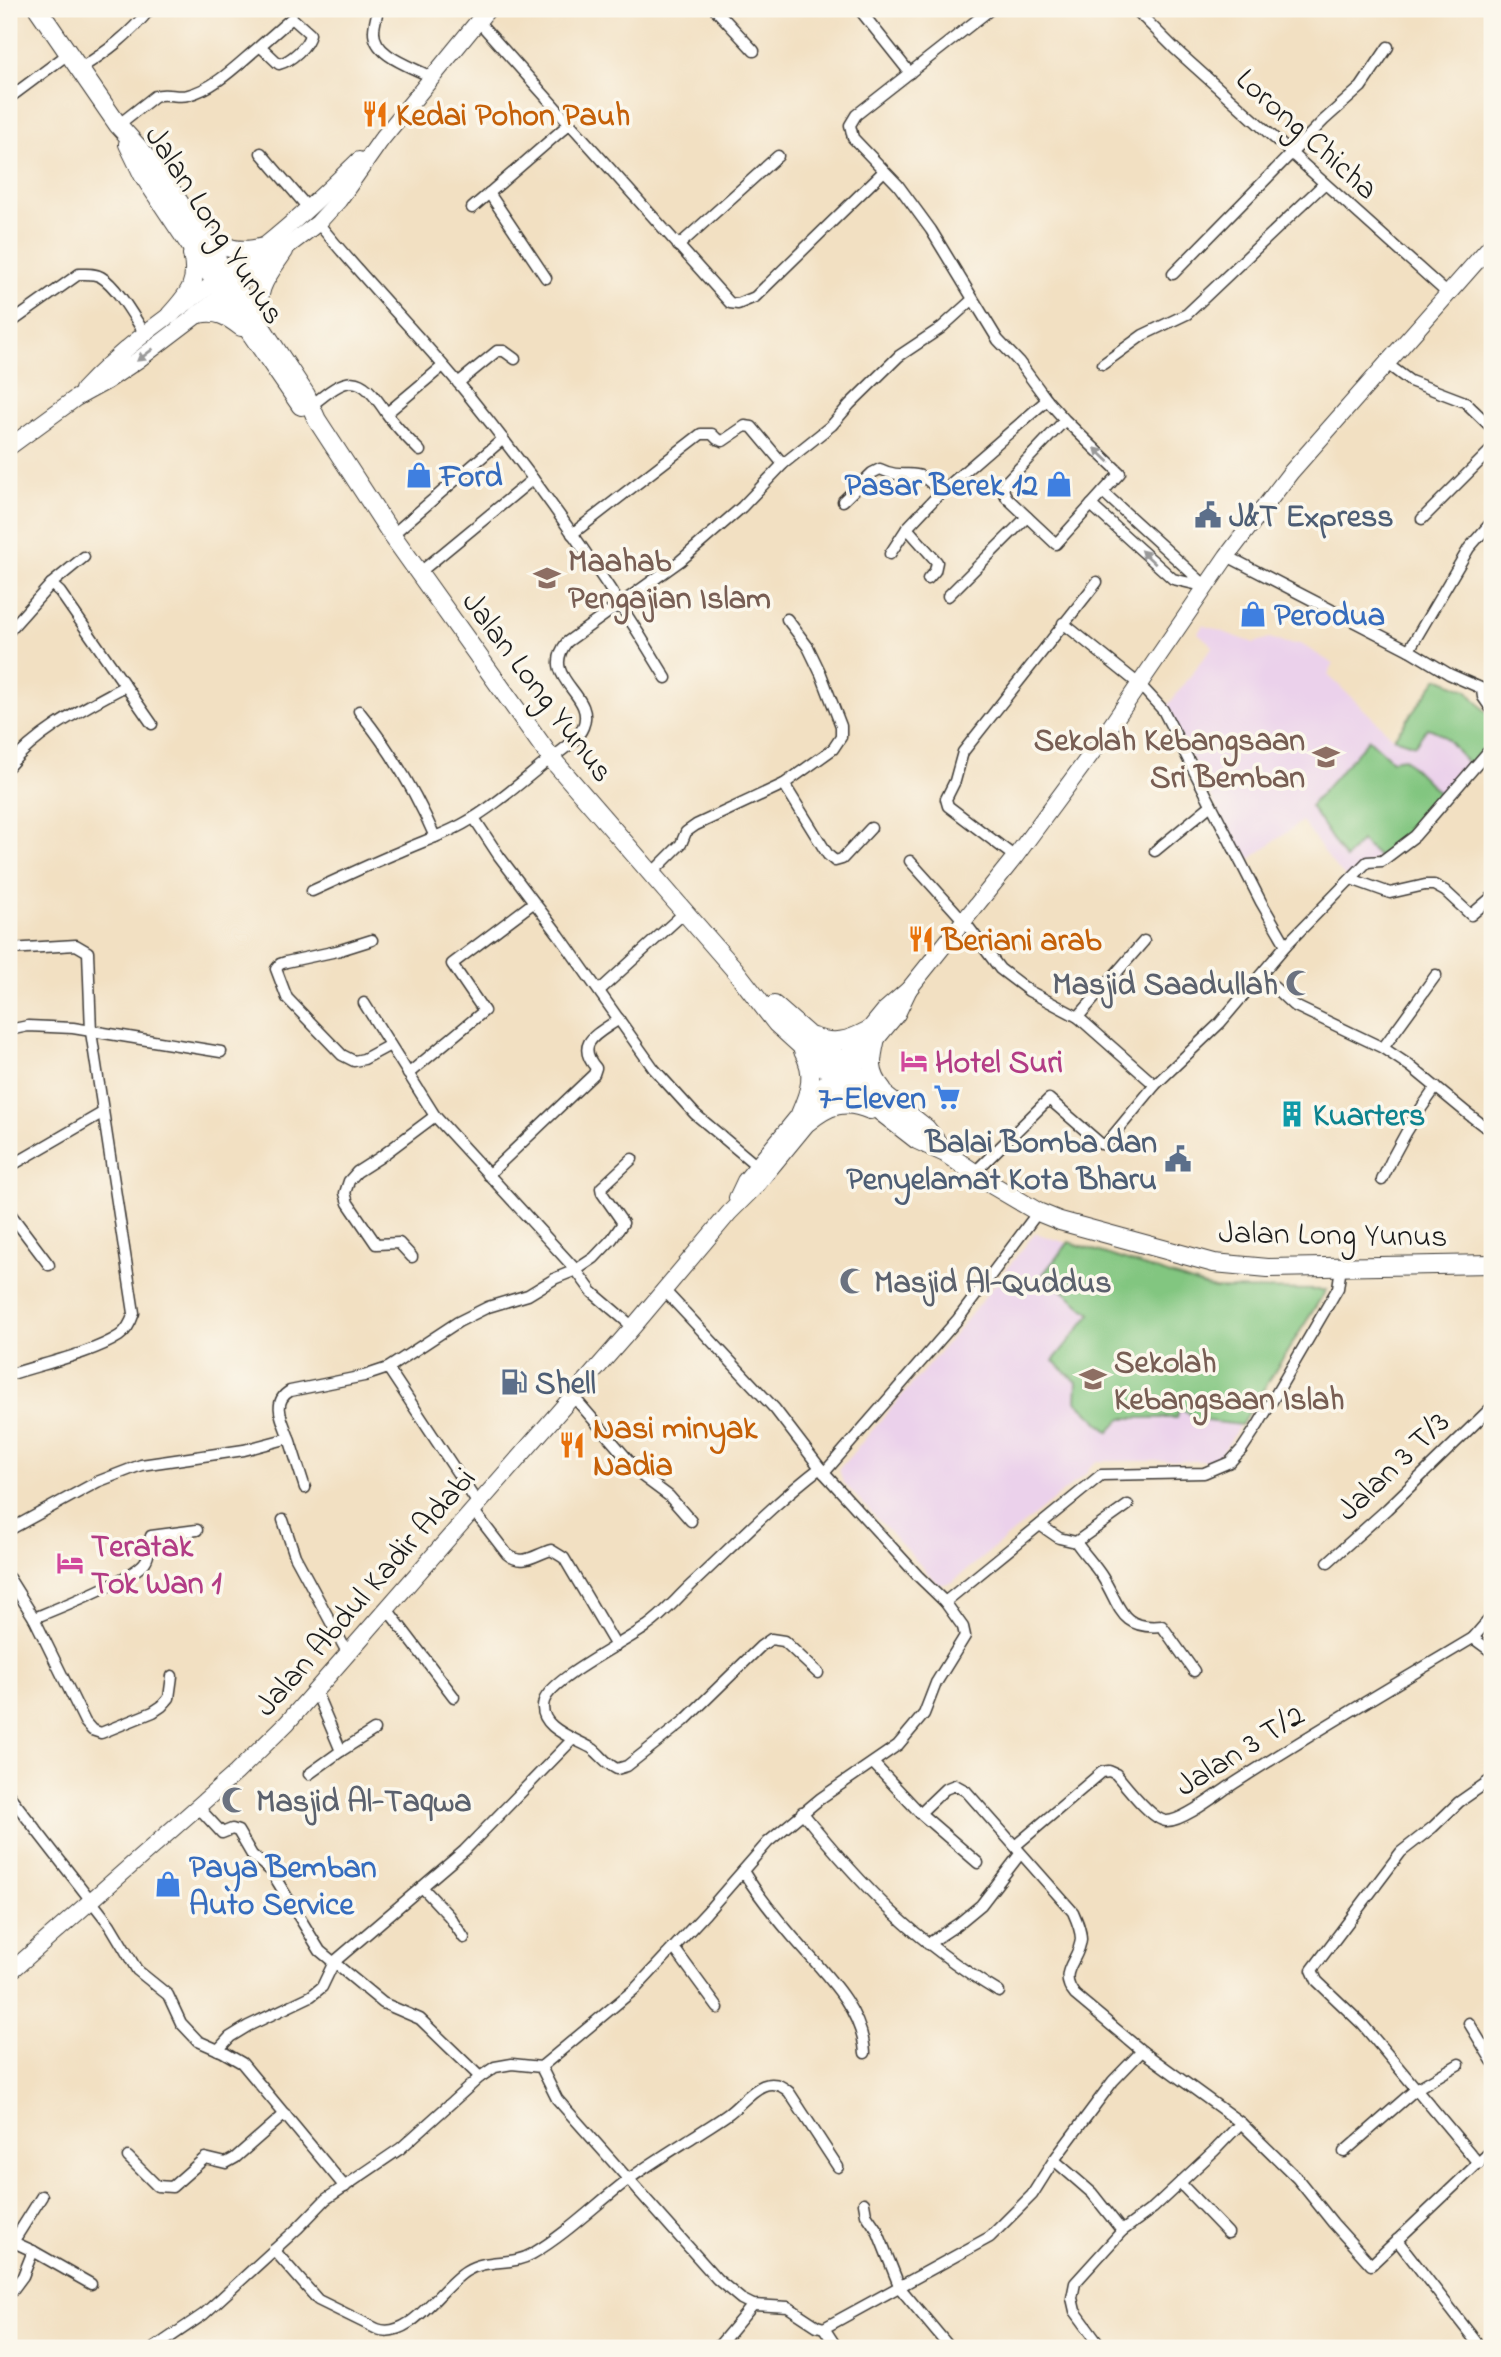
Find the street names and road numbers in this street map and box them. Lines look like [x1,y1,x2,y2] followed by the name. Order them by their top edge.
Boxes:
[1224,58,1388,213] street label: Lorong Chicha
[131,117,295,335] street label: Jalan Long Yunus
[448,582,624,794] street label: Jalan Long Yunus
[1218,1211,1448,1262] street label: Jalan Long Yunus
[1327,1401,1462,1534] street label: Jalan 3 T/3
[245,1458,489,1729] street label: Jalan Abdul Kadir Adabi
[1167,1694,1315,1810] street label: Jalan 3 T/2

